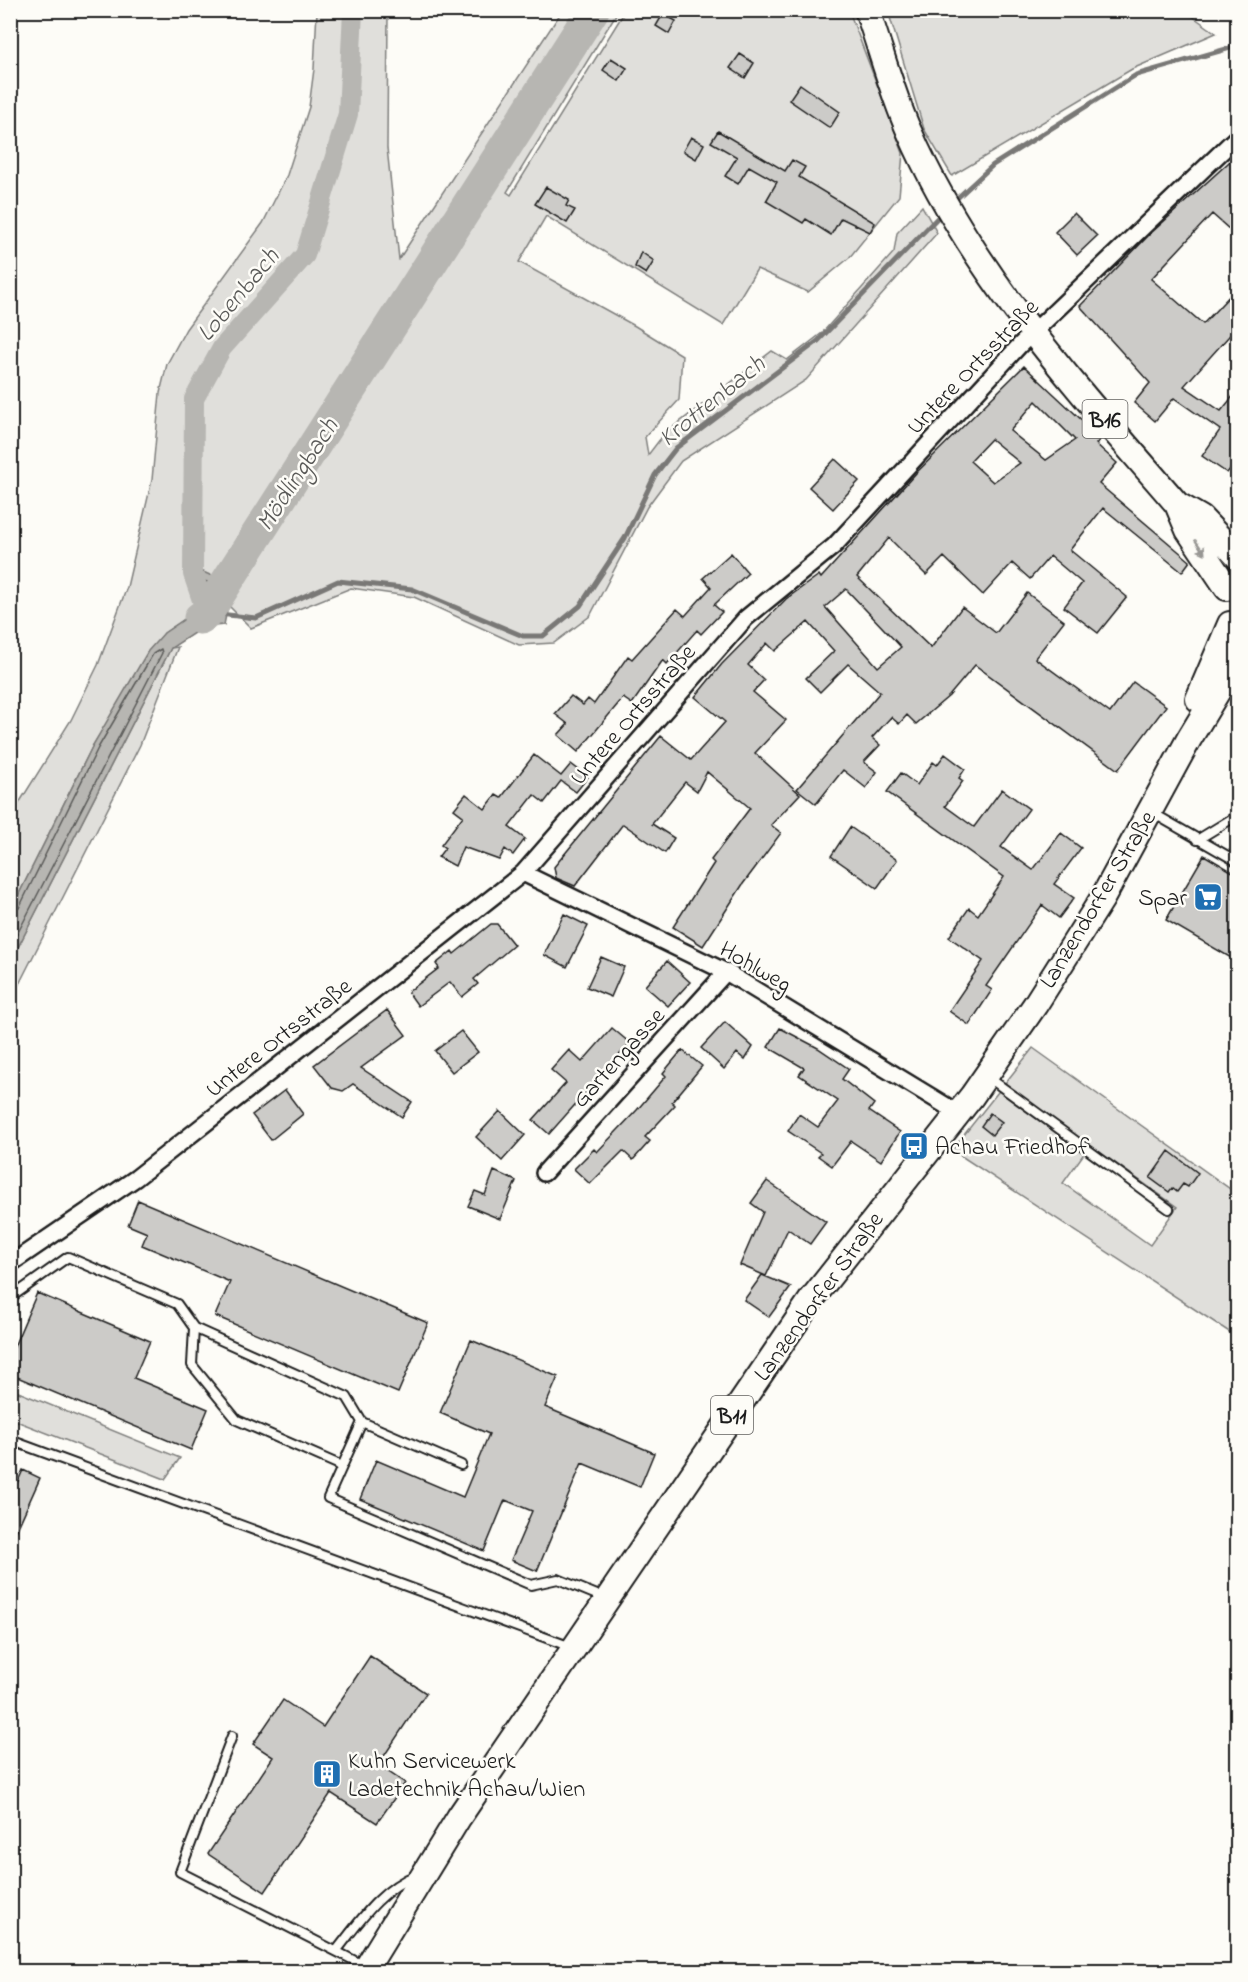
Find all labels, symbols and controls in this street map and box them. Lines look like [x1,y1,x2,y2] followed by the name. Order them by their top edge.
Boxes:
[189,240,290,351] water label: Lobenbach
[900,292,1048,444] street label: Untere Ortsstraße
[651,347,775,457] water label: Krottenbach
[1082,400,1128,438] road number: B16
[248,411,350,540] water label: Mödlingbach
[1194,539,1206,555] one-way arrow
[562,637,705,794] street label: Untere Ortsstraße
[1032,804,1166,996] street label: Lanzendorfer Straße
[1192,881,1224,913] supermarket icon: Spar
[1138,882,1188,917] place label: Spar
[712,933,797,1003] street label: Hohlweg
[199,970,360,1107] street label: Untere Ortsstraße
[565,1000,675,1117] street label: Gartengasse
[898,1130,930,1162] bus stop icon: Achau Friedhof
[935,1131,1090,1166] place label: Achau Friedhof
[746,1205,894,1390] street label: Lanzendorfer Straße
[711,1396,753,1434] road number: B11
[348,1745,585,1808] place label: Kuhn Servicewerk Ladetechnik Achau/Wien
[311,1758,343,1790] building icon: Kuhn Servicewerk Ladetechnik Achau/Wien

